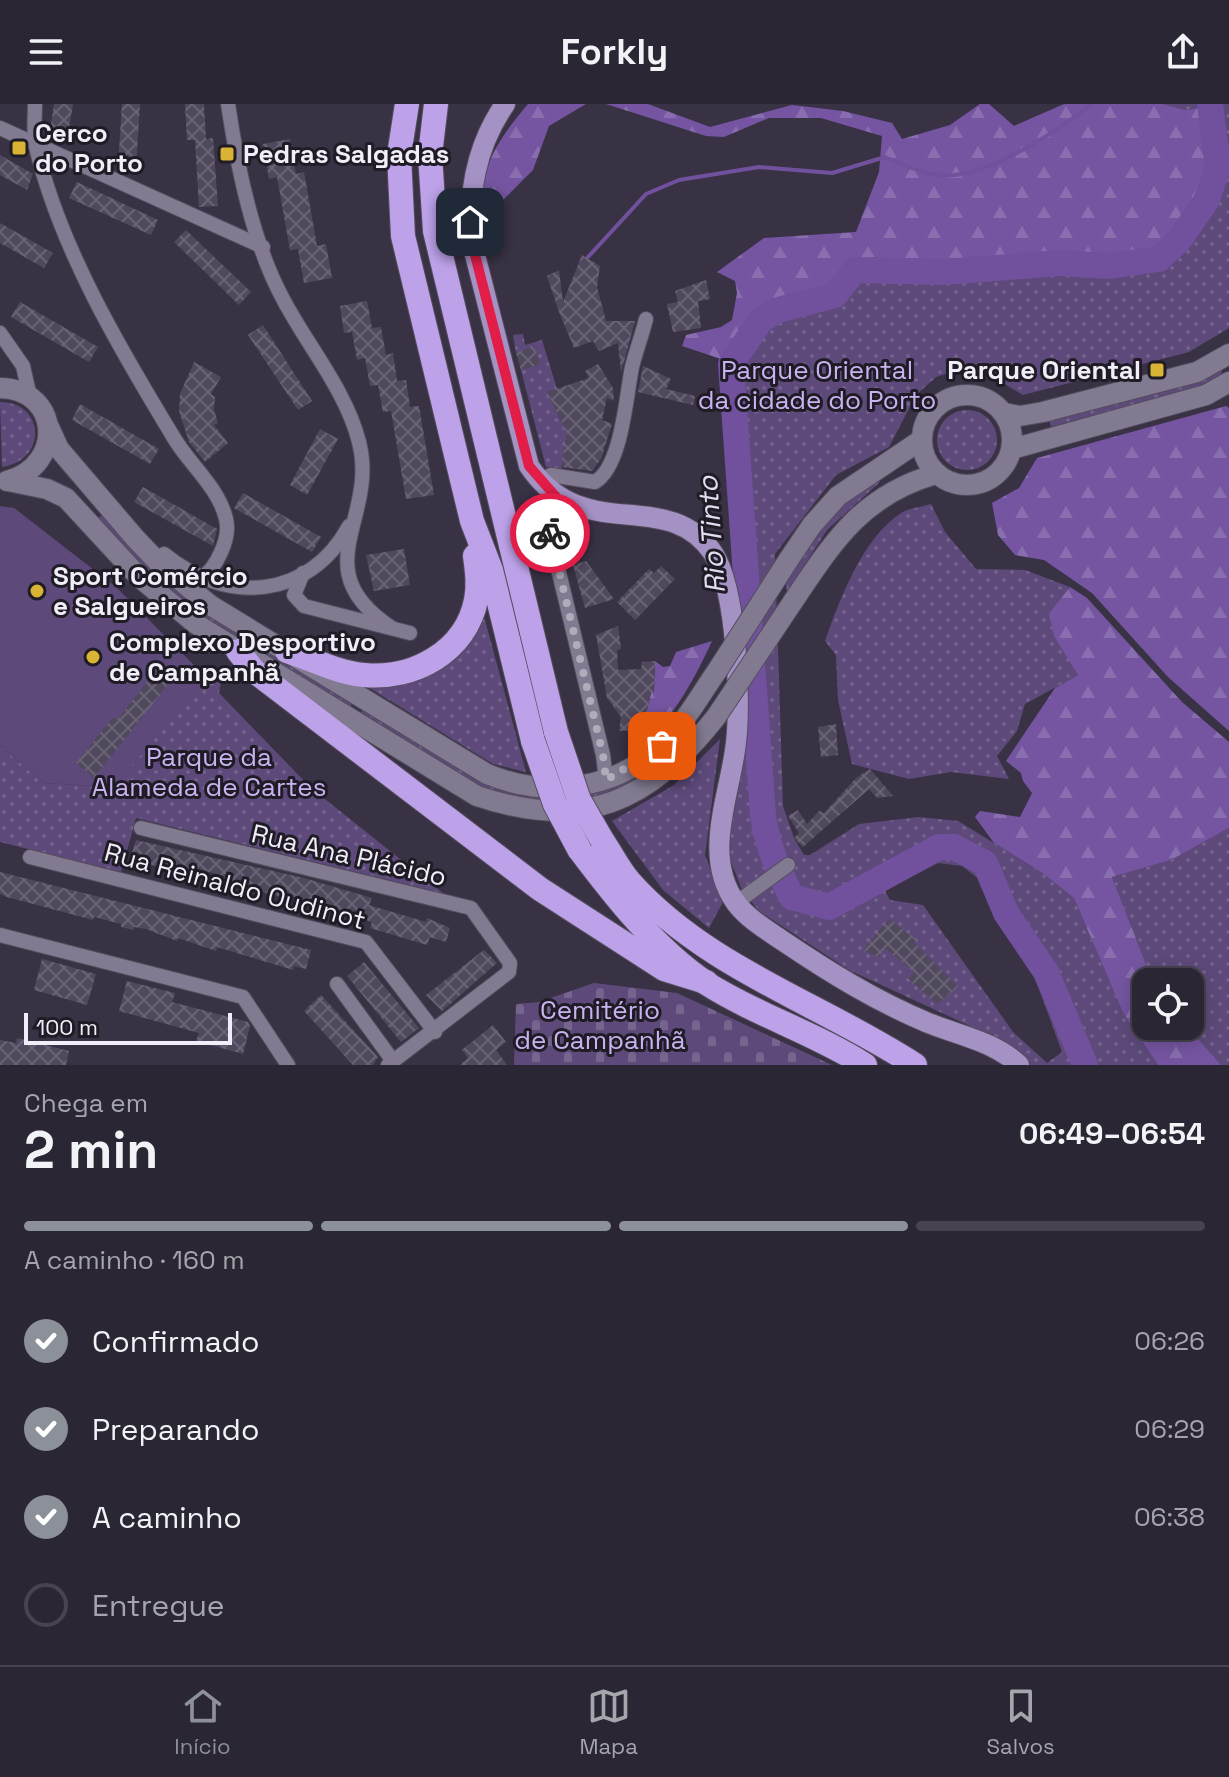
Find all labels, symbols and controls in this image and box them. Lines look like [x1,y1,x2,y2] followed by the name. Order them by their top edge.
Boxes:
[561,29,668,75] text: Forkly
[24,30,68,74] icon: menu
[1161,30,1205,74] icon: share
[35,116,143,180] place label: Cerco do Porto
[243,137,449,171] place label: Pedras Salgadas
[10,139,28,157] marker: Cerco do Porto
[218,145,236,163] marker: Pedras Salgadas
[436,188,504,256] pin
[448,200,492,244] icon: home
[698,353,936,417] park label: Parque Oriental da cidade do Porto
[947,353,1141,387] place label: Parque Oriental
[1148,361,1166,379] marker: Parque Oriental
[689,474,733,595] water label: Rio Tinto
[510,493,590,573] courier
[528,511,572,555] icon: bike
[53,559,248,623] place label: Sport Comércio e Salgueiros
[28,582,46,600] marker: Sport Comércio e Salgueiros
[109,625,376,689] place label: Complexo Desportivo de Campanhã
[84,648,102,666] marker: Complexo Desportivo de Campanhã
[628,712,696,780] pin
[640,724,684,768] icon: bag
[92,740,326,804] park label: Parque da Alameda de Cartes
[248,816,450,894] street label: Rua Ana Plácido
[101,835,369,937] street label: Rua Reinaldo Oudinot
[1132,968,1204,1040] map controls
[1132,968,1204,1040] button: locate
[514,993,686,1057] park label: Cemitério de Campanhã
[24,1009,232,1045] scale bar
[36,1013,98,1041] text: 100 m
[24,1086,148,1120] text: Chega em
[1019,1114,1205,1153] text: 06:49–06:54
[24,1117,158,1183] text: 2 min
[24,1243,245,1277] text: A caminho · 160 m
[24,1319,68,1363] icon: check
[92,1322,259,1361] text: Confirmado
[1134,1324,1205,1358] text: 06:26
[24,1407,68,1451] icon: check
[92,1410,259,1449] text: Preparando
[1134,1412,1205,1446] text: 06:29
[24,1495,68,1539] icon: check
[92,1498,242,1537] text: A caminho
[1134,1500,1205,1534] text: 06:38
[92,1586,225,1625] text: Entregue
[174,1684,231,1760] tab: Início
[579,1684,638,1760] tab: Mapa
[987,1684,1055,1760] tab: Salvos

